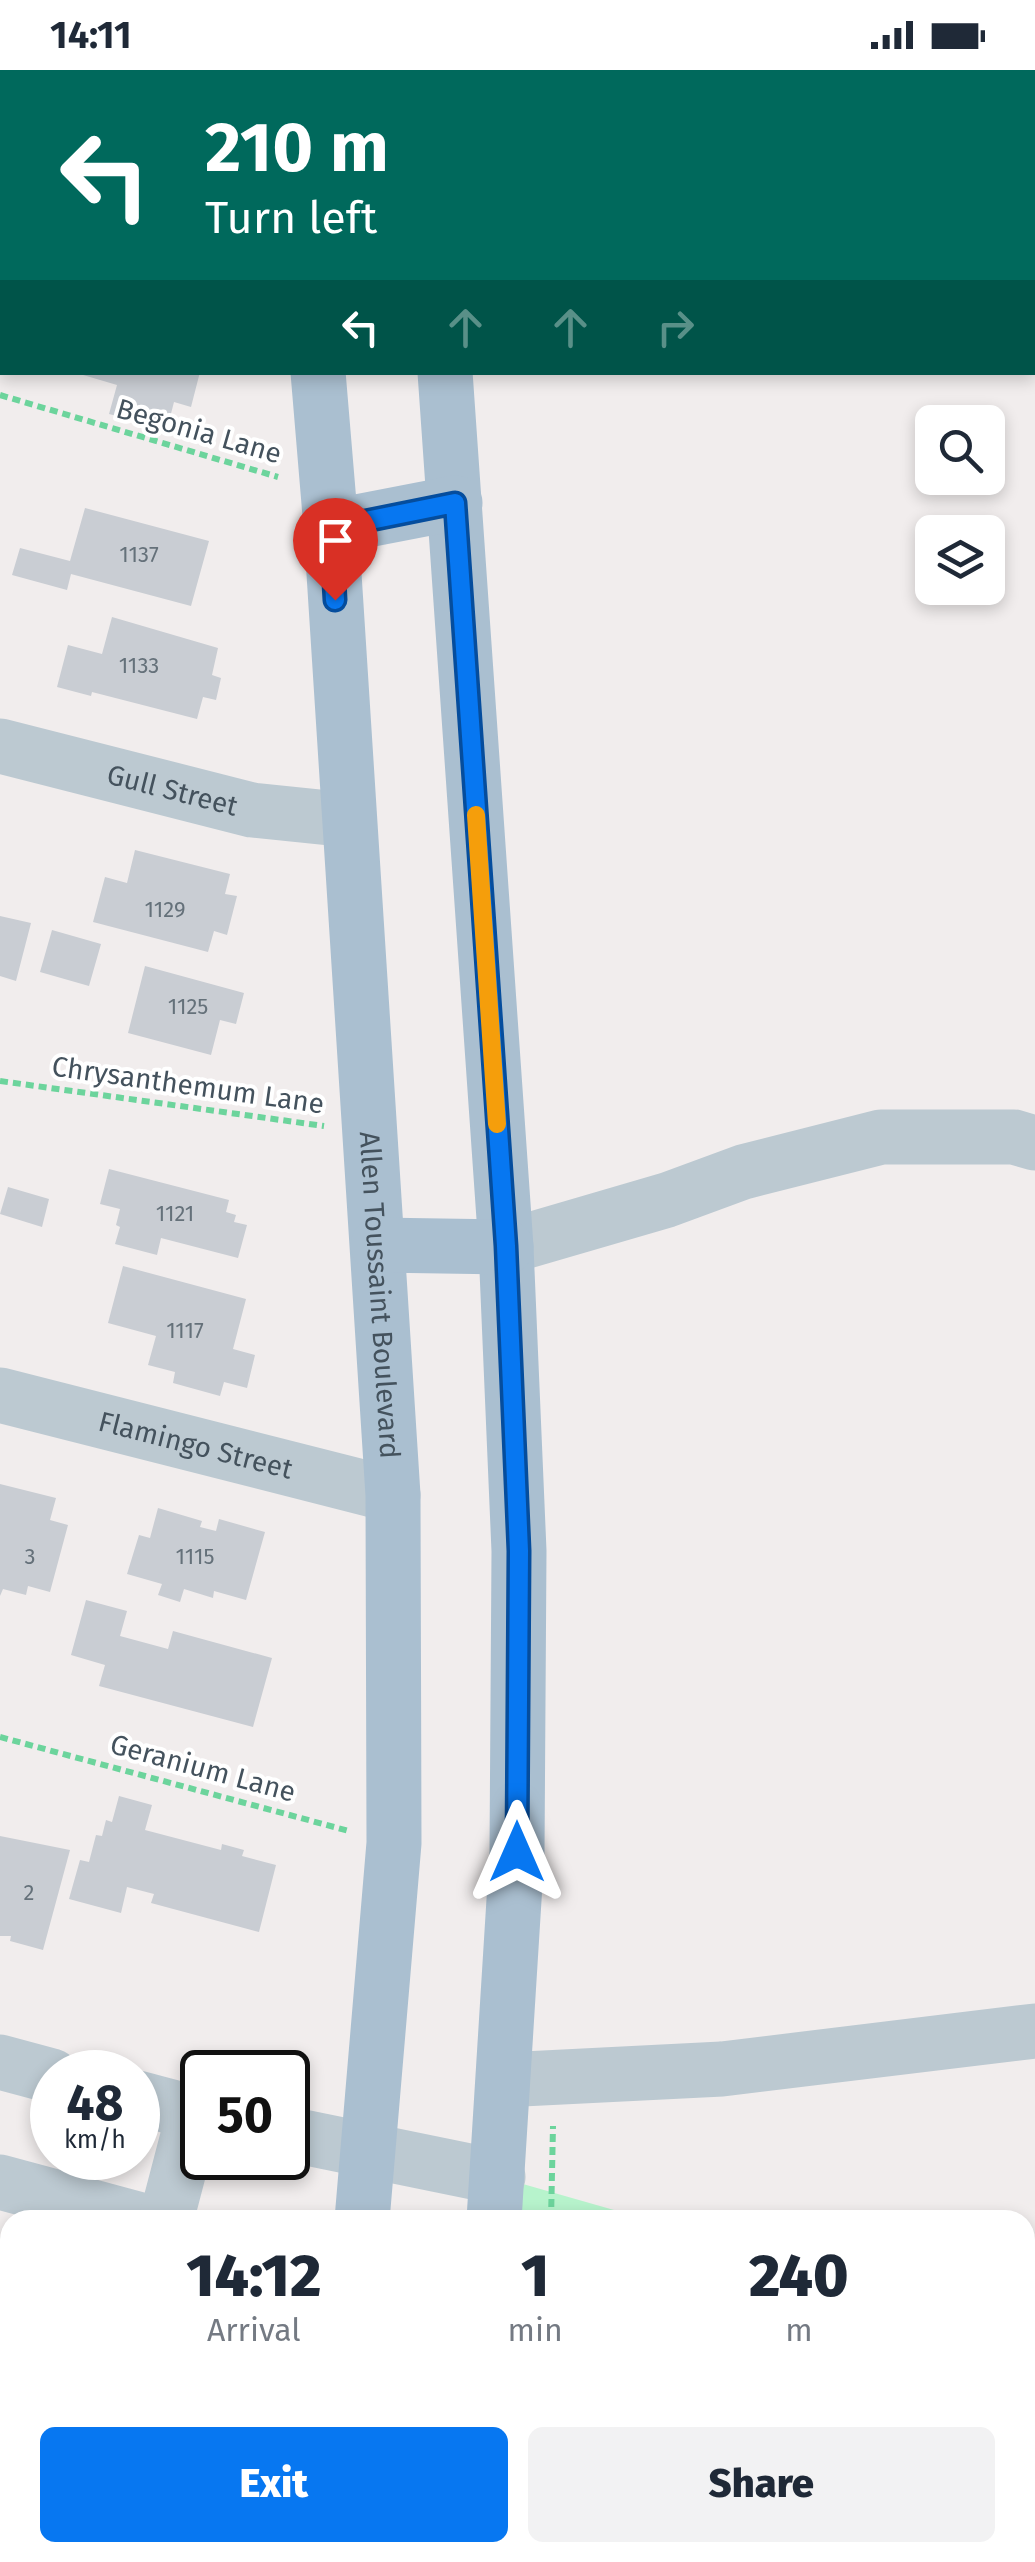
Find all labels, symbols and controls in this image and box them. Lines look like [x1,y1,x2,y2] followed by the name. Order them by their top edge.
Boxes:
[50,12,132,58] text: 14:11
[205,106,389,190] text: 210 m
[40,110,170,240] icon: left
[205,191,377,245] text: Turn left
[333,300,388,355] icon: left
[438,300,493,355] icon: ahead
[543,300,598,355] icon: ahead
[648,300,703,355] icon: right
[113,392,285,470] street label: Begonia Lane
[915,405,1005,605] map controls
[915,405,1005,495] button: search
[293,498,378,601] pin
[308,513,363,568] icon: arrive
[915,515,1005,605] button: layers
[119,541,159,568] house number: 1137
[119,652,159,679] house number: 1133
[104,757,242,822] street label: Gull Street
[145,896,185,923] house number: 1129
[168,993,208,1020] house number: 1125
[50,1050,326,1120] street label: Chrysanthemum Lane
[353,1130,407,1460] street label: Allen Toussaint Boulevard
[156,1200,194,1227] house number: 1121
[166,1317,204,1344] house number: 1117
[95,1404,297,1486] street label: Flamingo Street
[25,1543,35,1570] house number: 3
[176,1543,214,1570] house number: 1115
[107,1727,299,1809] street label: Geranium Lane
[465,1800,569,1904] position arrow
[24,1879,34,1906] house number: 2
[180,2050,310,2180] speed limit sign: 50
[66,2073,124,2133] text: 48
[64,2125,126,2155] text: km/h
[186,2240,321,2312] text: 14:12
[521,2240,549,2312] text: 1
[749,2240,849,2312] text: 240
[207,2311,301,2349] text: Arrival
[508,2311,563,2349] text: min
[785,2311,813,2349] text: m
[40,2427,508,2542] button: Exit
[528,2427,995,2542] button: Share

